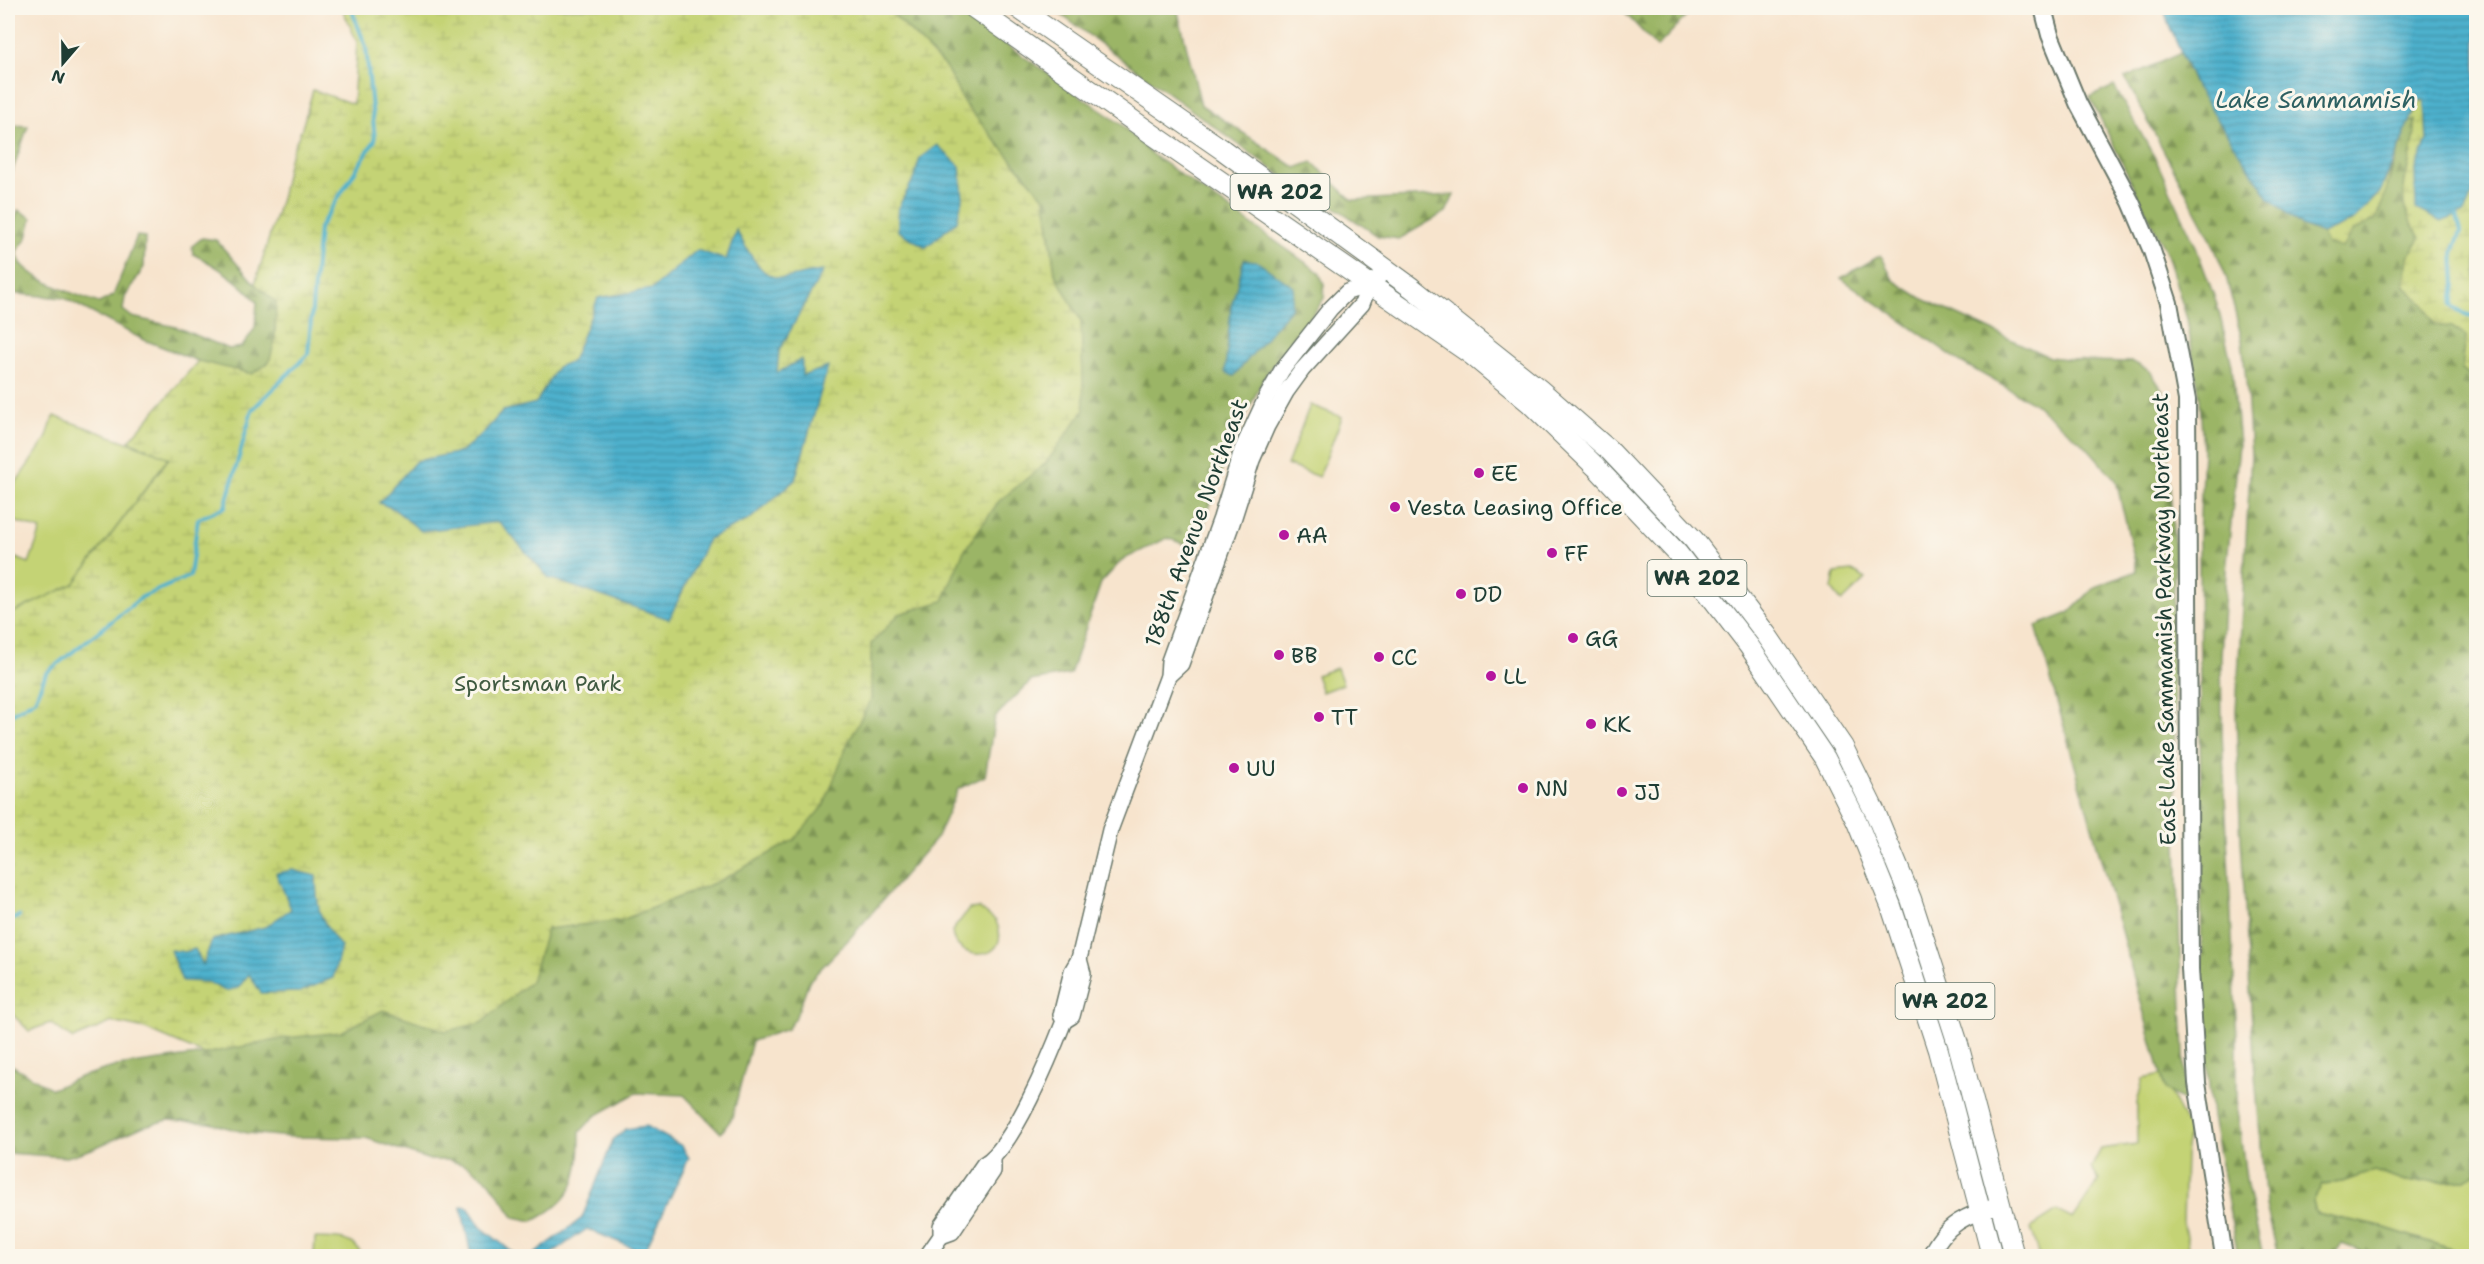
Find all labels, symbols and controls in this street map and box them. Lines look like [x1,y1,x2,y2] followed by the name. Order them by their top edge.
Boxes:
[33,33,93,93] north arrow
[48,65,68,89] text: N
[2215,84,2417,116] water label: Lake Sammamish
[1230,174,1330,210] road number: WA 202
[2146,392,2182,846] street label: East Lake Sammamish Parkway Northeast
[1138,395,1254,651] street label: 188th Avenue Northeast
[1491,459,1518,488] place label: EE
[1472,466,1486,480] marker: EE
[1407,493,1623,522] place label: Vesta Leasing Office
[1388,500,1402,514] marker: Vesta Leasing Office
[1296,521,1328,550] place label: AA
[1277,528,1291,542] marker: AA
[1564,539,1589,568] place label: FF
[1545,546,1559,560] marker: FF
[1648,560,1746,596] road number: WA 202
[1473,580,1502,609] place label: DD
[1454,587,1468,601] marker: DD
[1585,624,1619,653] place label: GG
[1566,631,1580,645] marker: GG
[1291,641,1317,670] place label: BB
[1391,643,1418,672] place label: CC
[1272,648,1286,662] marker: BB
[1372,650,1386,664] marker: CC
[1503,662,1527,691] place label: LL
[454,669,622,698] park label: Sportsman Park
[1484,669,1498,683] marker: LL
[1331,703,1359,732] place label: TT
[1312,710,1326,724] marker: TT
[1603,710,1631,739] place label: KK
[1584,717,1598,731] marker: KK
[1246,754,1276,783] place label: UU
[1227,761,1241,775] marker: UU
[1535,774,1568,803] place label: NN
[1634,778,1660,807] place label: JJ
[1516,781,1530,795] marker: NN
[1615,785,1629,799] marker: JJ
[1896,983,1994,1019] road number: WA 202

